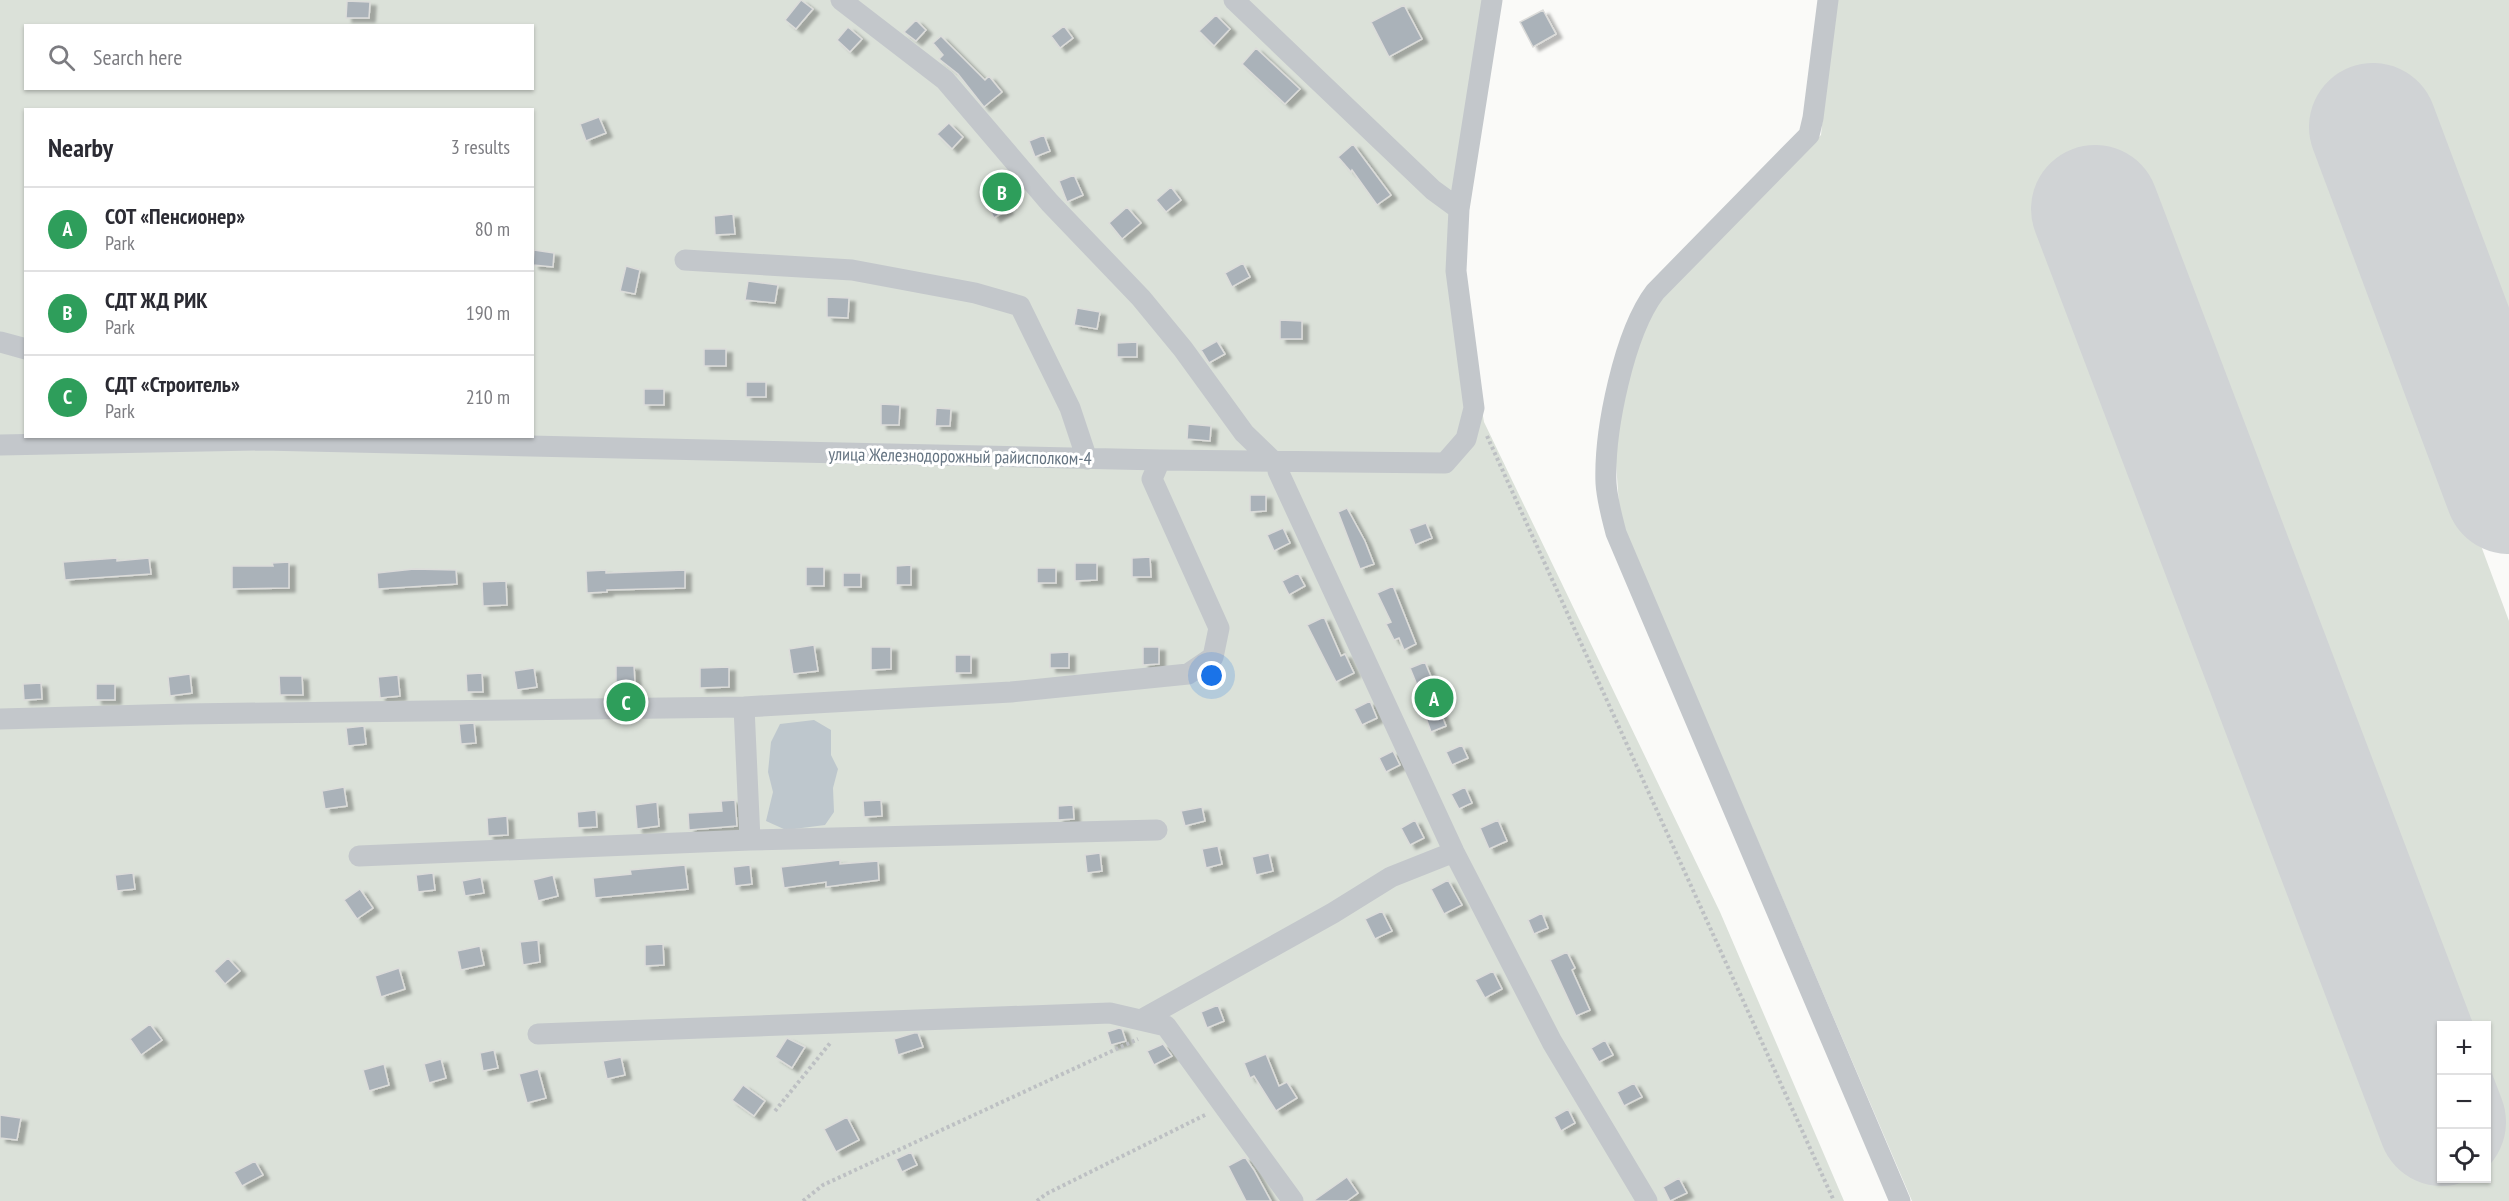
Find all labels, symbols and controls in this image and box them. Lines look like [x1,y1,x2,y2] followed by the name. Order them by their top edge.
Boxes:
[24,24,534,90] search box
[45,41,78,74] icon: search
[93,43,182,71] text: Search here
[48,131,113,164] text: Nearby
[451,134,510,160] text: 3 results
[982,170,1022,214] pin: B
[105,202,245,230] text: СОТ «Пенсионер»
[62,216,73,242] text: A
[475,216,510,242] text: 80 m
[105,230,135,256] text: Park
[105,286,208,314] text: СДТ ЖД РИК
[63,300,72,326] text: B
[466,300,510,326] text: 190 m
[105,314,135,340] text: Park
[105,370,240,398] text: СДТ «Строитель»
[63,384,72,410] text: C
[466,384,510,410] text: 210 m
[105,398,135,424] text: Park
[828,442,1092,470] street label: улица Железнодорожный райисполком-4
[1197,661,1226,690] your location
[1414,676,1454,720] pin: A
[606,680,646,724] pin: C
[2437,1021,2491,1183] map controls
[2437,1021,2491,1075] button: +
[2437,1075,2491,1129] button: −
[2437,1129,2491,1183] button: locate

